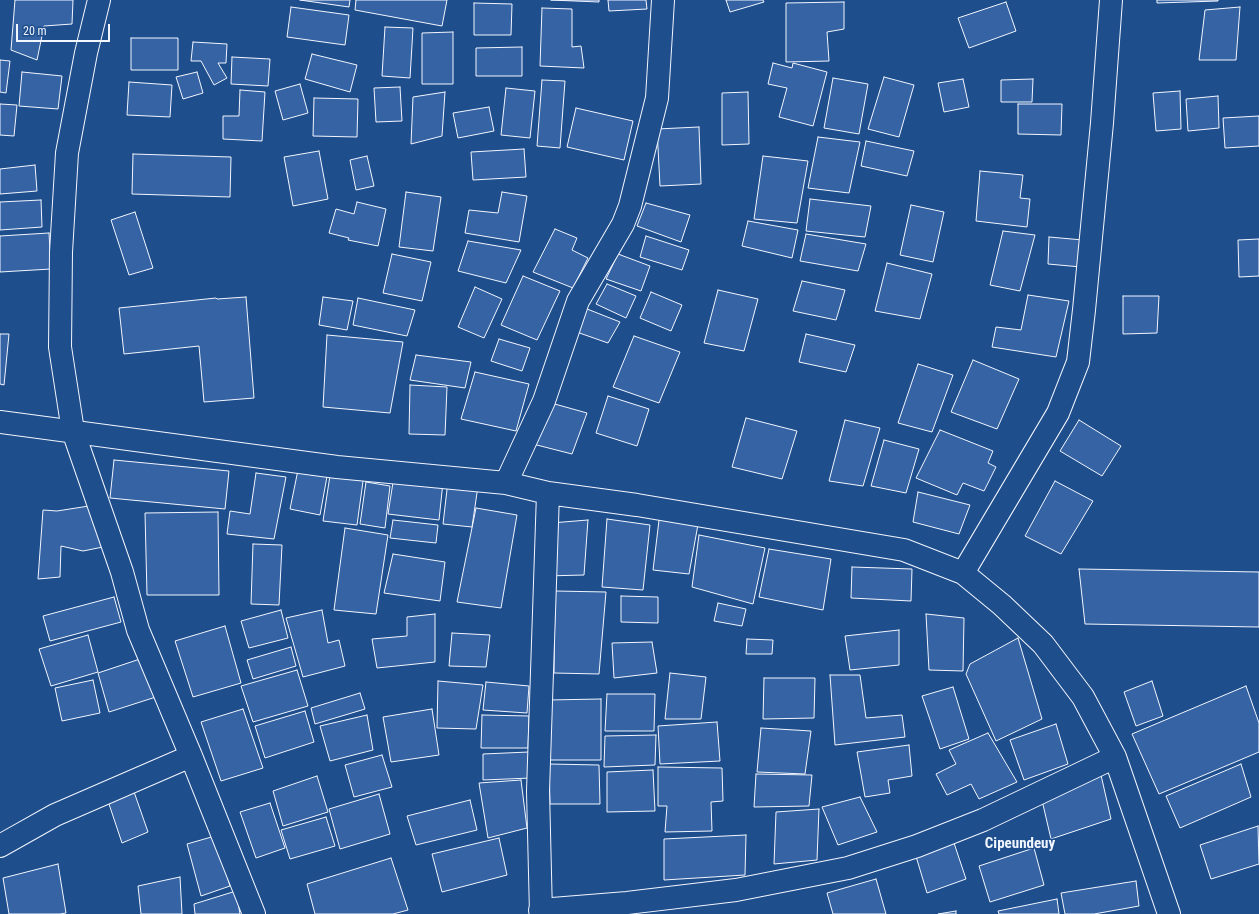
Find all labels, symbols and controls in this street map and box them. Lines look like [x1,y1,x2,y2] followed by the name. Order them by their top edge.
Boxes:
[18,16,112,42] scale bar
[23,24,47,38] text: 20 m
[985,835,1055,853] district label: Cipeundeuy

